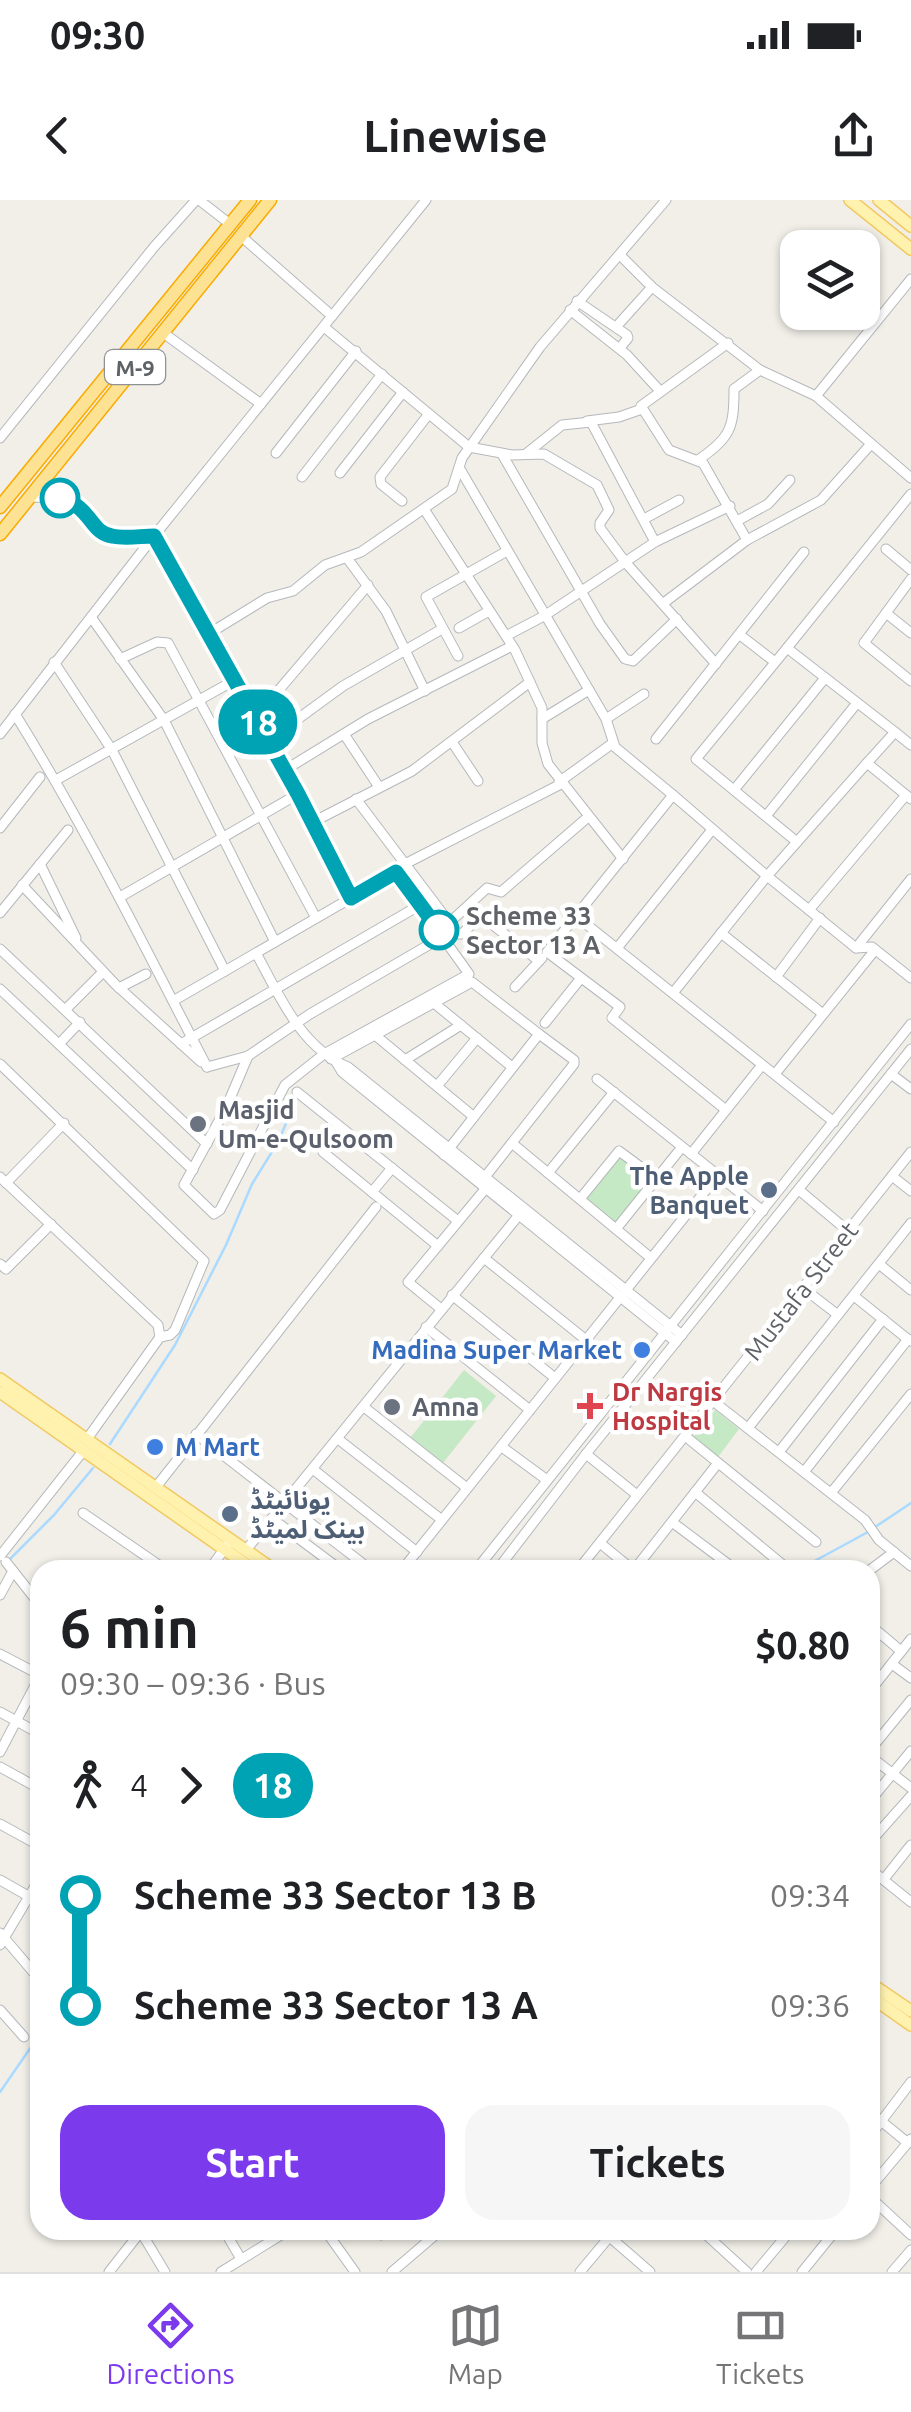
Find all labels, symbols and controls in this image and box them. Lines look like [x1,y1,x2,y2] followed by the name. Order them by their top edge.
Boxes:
[50,14,145,56] text: 09:30
[30,108,85,163] icon: back
[826,108,881,163] icon: share
[363,110,548,161] text: Linewise
[780,230,880,330] map controls
[780,230,880,330] button: layers
[105,350,165,384] road number: M-9
[41,479,79,517] unlabelled marker
[213,690,303,754] line badge: 18
[238,702,278,742] text: 18
[466,902,601,959] place label: Scheme 33 Sector 13 A
[420,911,458,949] marker: Scheme 33 Sector 13 A
[218,1096,394,1153] place label: Masjid Um-e-Qulsoom
[187,1113,209,1135] marker: Masjid Um-e-Qulsoom
[630,1162,749,1219] place label: The Apple Banquet
[758,1179,780,1201] marker: The Apple Banquet
[738,1216,864,1366] street label: Mustafa Street
[371,1336,622,1364] place label: Madina Super Market
[631,1339,653,1361] marker: Madina Super Market
[612,1378,722,1435] place label: Dr Nargis Hospital
[412,1393,479,1421] place label: Amna
[577,1393,603,1419] marker: Dr Nargis Hospital
[381,1396,403,1418] marker: Amna
[175,1433,260,1461] place label: M Mart
[144,1436,166,1458] marker: M Mart
[250,1486,365,1544] place label: یونائیٹڈ بینک لمیٹڈ
[219,1503,241,1525] marker: یونائیٹڈ بینک لمیٹڈ
[60,1597,199,1658] text: 6 min
[755,1624,850,1666] text: $0.80
[60,1665,326,1701] text: 09:30 – 09:36 · Bus
[60,1758,115,1813] icon: walk
[163,1758,218,1813] icon: forward
[253,1765,293,1805] text: 18
[130,1767,148,1803] text: 4
[134,1874,536,1916] text: Scheme 33 Sector 13 B
[770,1877,850,1913] text: 09:34
[134,1984,538,2026] text: Scheme 33 Sector 13 A
[770,1987,850,2023] text: 09:36
[60,2105,445,2220] button: Start
[465,2105,850,2220] button: Tickets
[107,2298,235,2389] tab: Directions
[448,2298,503,2389] tab: Map
[716,2298,804,2389] tab: Tickets

